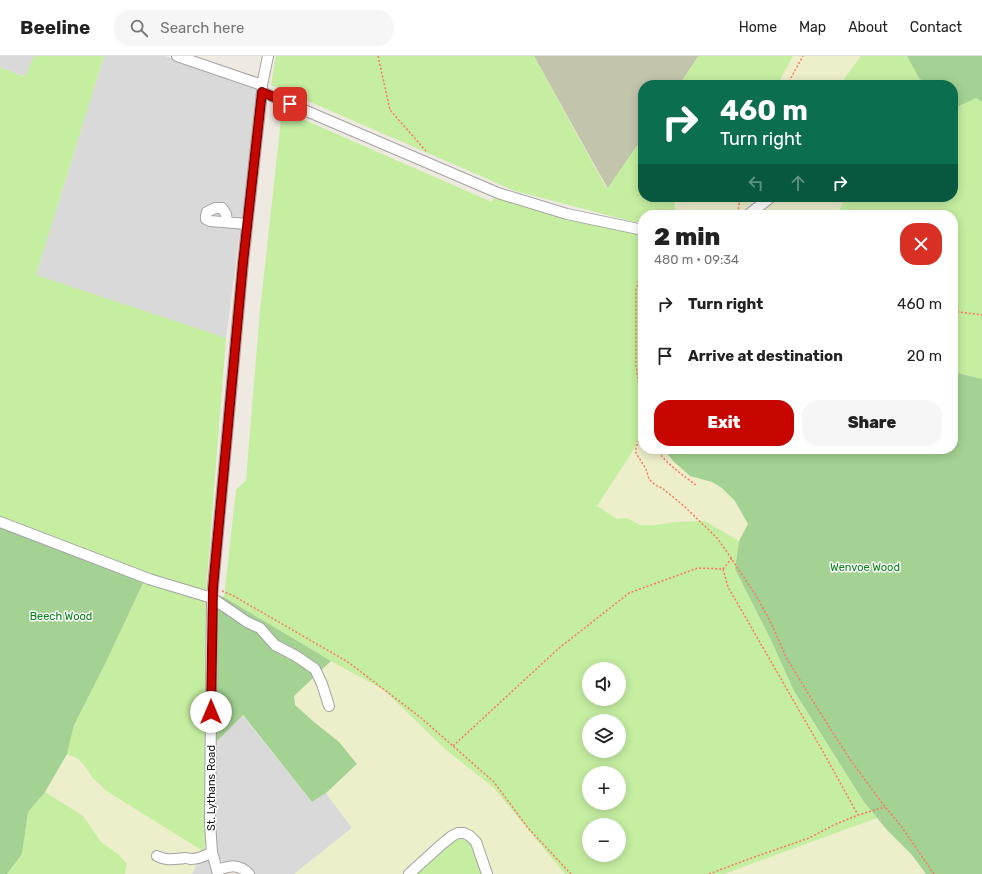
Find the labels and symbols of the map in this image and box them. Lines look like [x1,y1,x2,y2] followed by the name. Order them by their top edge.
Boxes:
[273,87,307,121] pin
[830,561,900,574] park label: Wenvoe Wood
[30,610,92,623] park label: Beech Wood
[190,691,232,733] position arrow
[205,745,218,831] street label: St. Lythans Road

